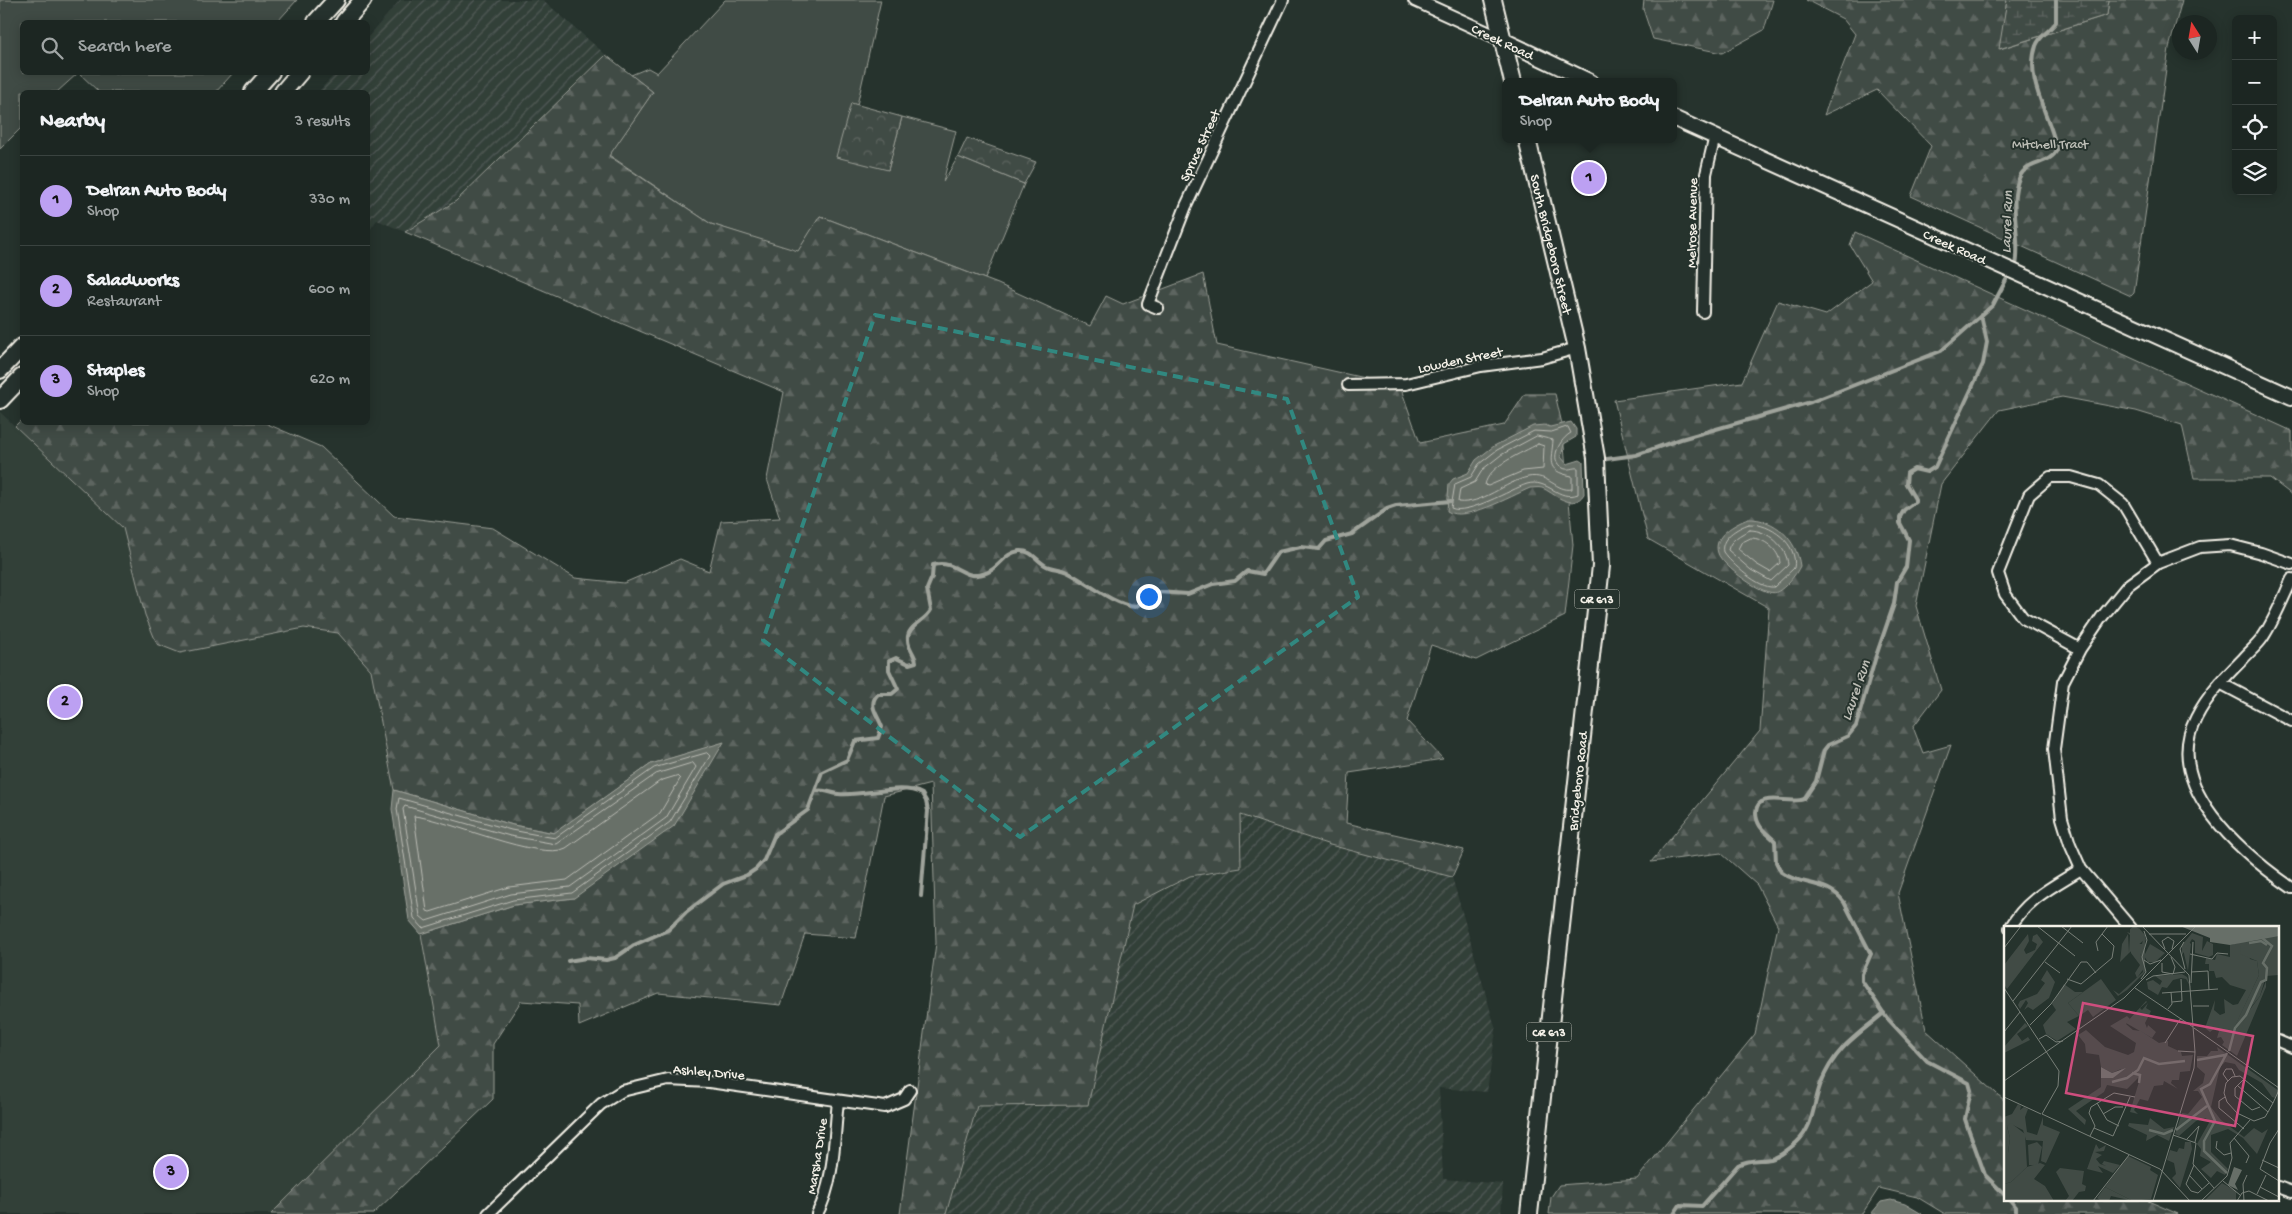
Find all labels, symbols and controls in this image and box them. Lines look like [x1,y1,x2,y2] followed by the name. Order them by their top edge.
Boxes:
[2172,15,2217,60] north arrow
[2232,15,2277,195] map controls
[2232,15,2277,60] button: +
[20,20,370,75] search box
[1468,21,1538,66] street label: Creek Road
[38,34,66,62] icon: search
[78,36,172,59] text: Search here
[2232,60,2277,105] button: −
[1502,78,1677,143] popup
[1520,90,1659,113] text: Delran Auto Body
[2232,105,2277,150] button: locate
[1177,106,1226,185] street label: Spruce Street
[40,110,105,135] text: Nearby
[295,113,350,132] text: 3 results
[1520,113,1552,132] text: Shop
[2012,137,2089,154] park label: Mitchell Tract
[2232,150,2277,195] button: layers
[1573,159,1605,197] pin: 1
[1525,173,1575,317] street label: South Bridgeboro Street
[1684,177,1703,268] street label: Melrose Avenue
[87,180,226,203] text: Delran Auto Body
[1998,190,2018,254] water label: Laurel Run
[53,191,59,210] text: 1
[309,191,350,210] text: 330 m
[87,203,119,222] text: Shop
[1920,227,1990,270] street label: Creek Road
[87,270,179,293] text: Saladworks
[52,281,60,300] text: 2
[309,281,350,300] text: 600 m
[87,293,161,312] text: Restaurant
[1417,344,1506,379] street label: Lowden Street
[87,360,144,383] text: Staples
[52,371,60,390] text: 3
[310,371,350,390] text: 620 m
[87,383,119,402] text: Shop
[1136,584,1162,610] your location
[1574,590,1620,608] road number: CR 613
[1838,657,1876,723] water label: Laurel Run
[49,683,81,721] pin: 2
[1566,729,1593,833] street label: Bridgeboro Road
[2004,926,2280,1202] inset map
[1526,1022,1572,1042] road number: CR 613
[672,1062,746,1085] street label: Ashley Drive
[804,1116,833,1196] street label: Marsha Drive
[155,1153,187,1191] pin: 3

